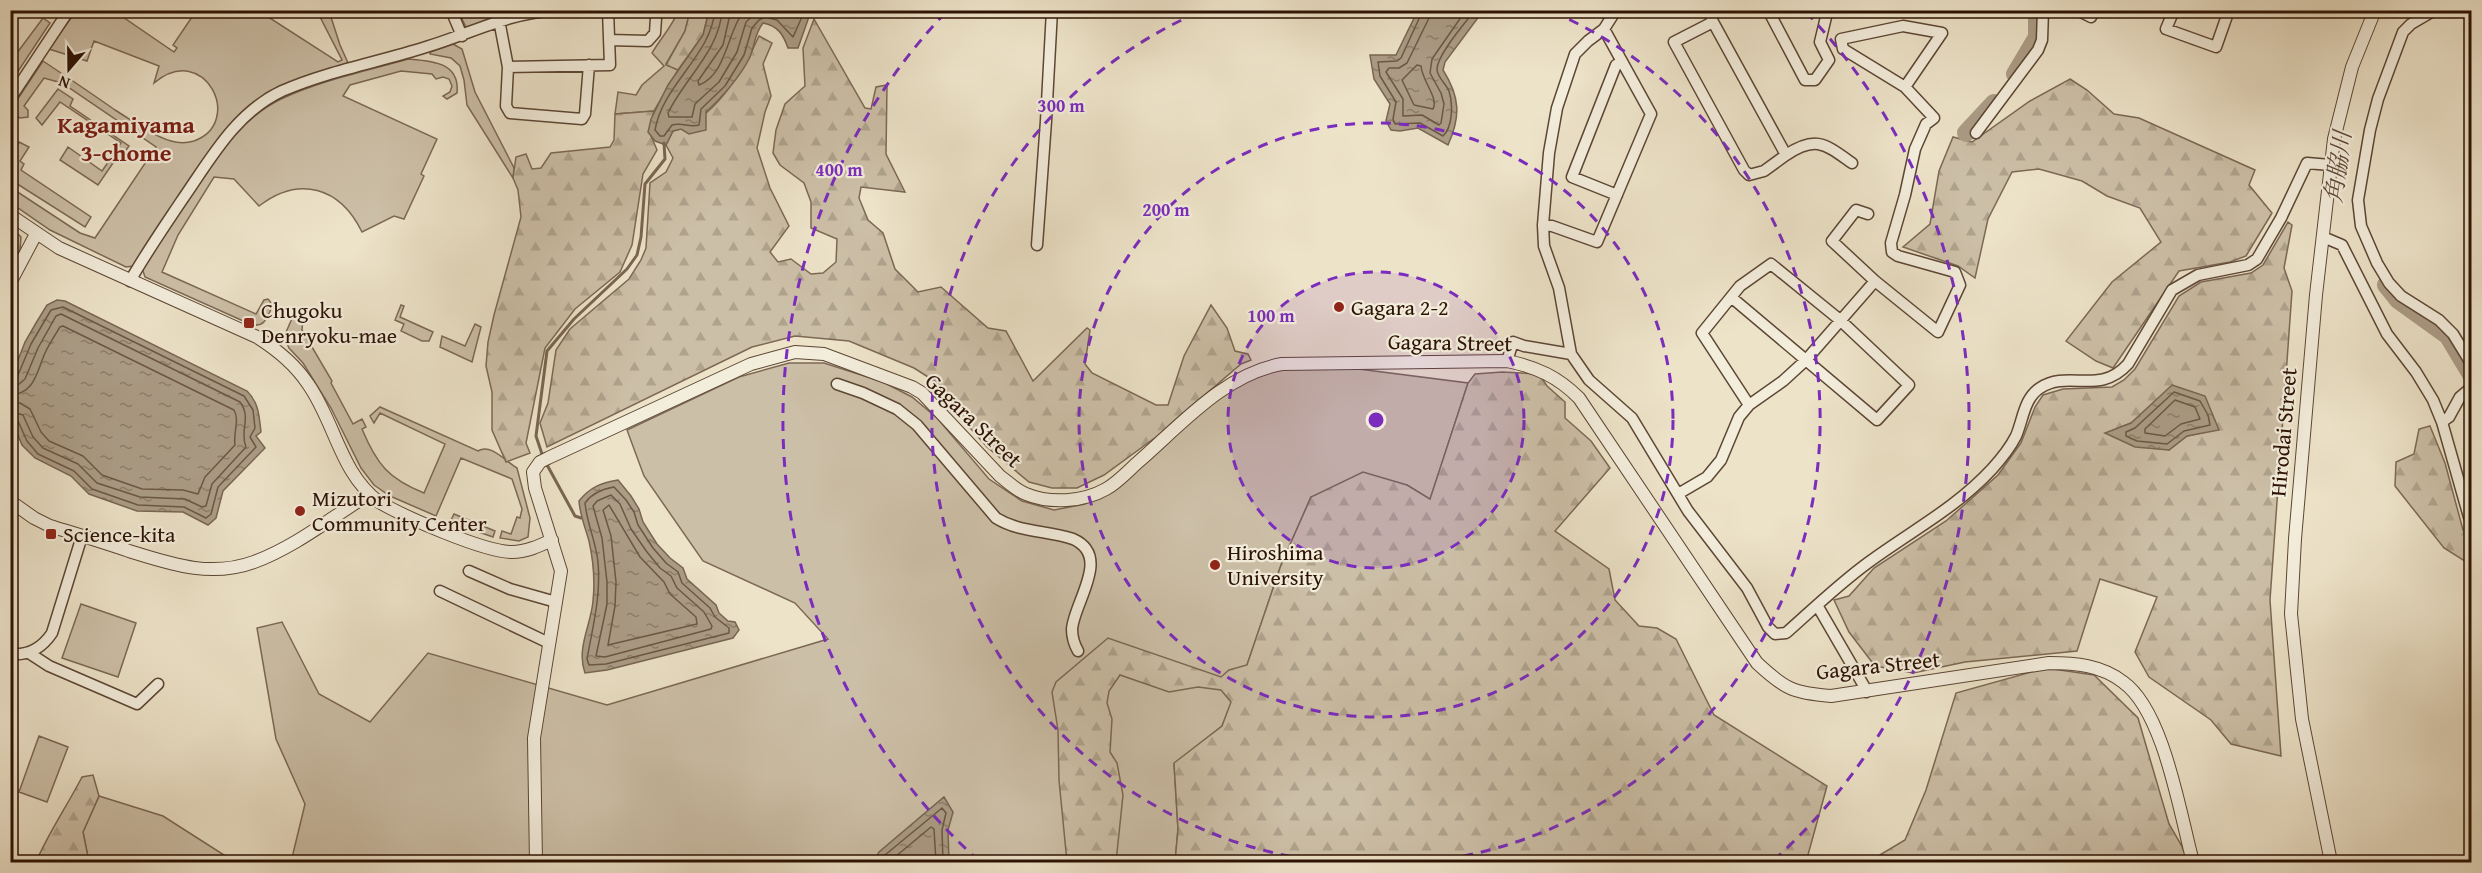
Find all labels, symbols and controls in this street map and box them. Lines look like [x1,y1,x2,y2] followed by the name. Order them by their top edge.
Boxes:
[39,39,99,99] north arrow
[54,70,73,96] text: N
[1037,92,1085,119] text: 300 m
[57,107,195,170] district label: Kagamiyama 3-chome
[2315,126,2360,205] water label: 角脇川
[815,156,863,183] text: 400 m
[1142,196,1190,223] text: 200 m
[1351,291,1449,323] place label: Gagara 2-2
[261,294,397,351] place label: Chugoku Denryoku-mae
[1332,300,1346,314] marker: Gagara 2-2
[1247,302,1295,329] text: 100 m
[242,316,256,330] marker: Chugoku Denryoku-mae
[1387,325,1513,359] street label: Gagara Street
[918,365,1030,475] street label: Gagara Street
[2261,366,2305,498] street label: Hirodai Street
[1366,410,1386,430] centre of rings
[312,482,487,539] place label: Mizutori Community Center
[293,504,307,518] marker: Mizutori Community Center
[63,518,176,550] place label: Science-kita
[44,527,58,541] marker: Science-kita
[1227,536,1324,593] place label: Hiroshima University
[1208,558,1222,572] marker: Hiroshima University
[1814,643,1942,687] street label: Gagara Street

